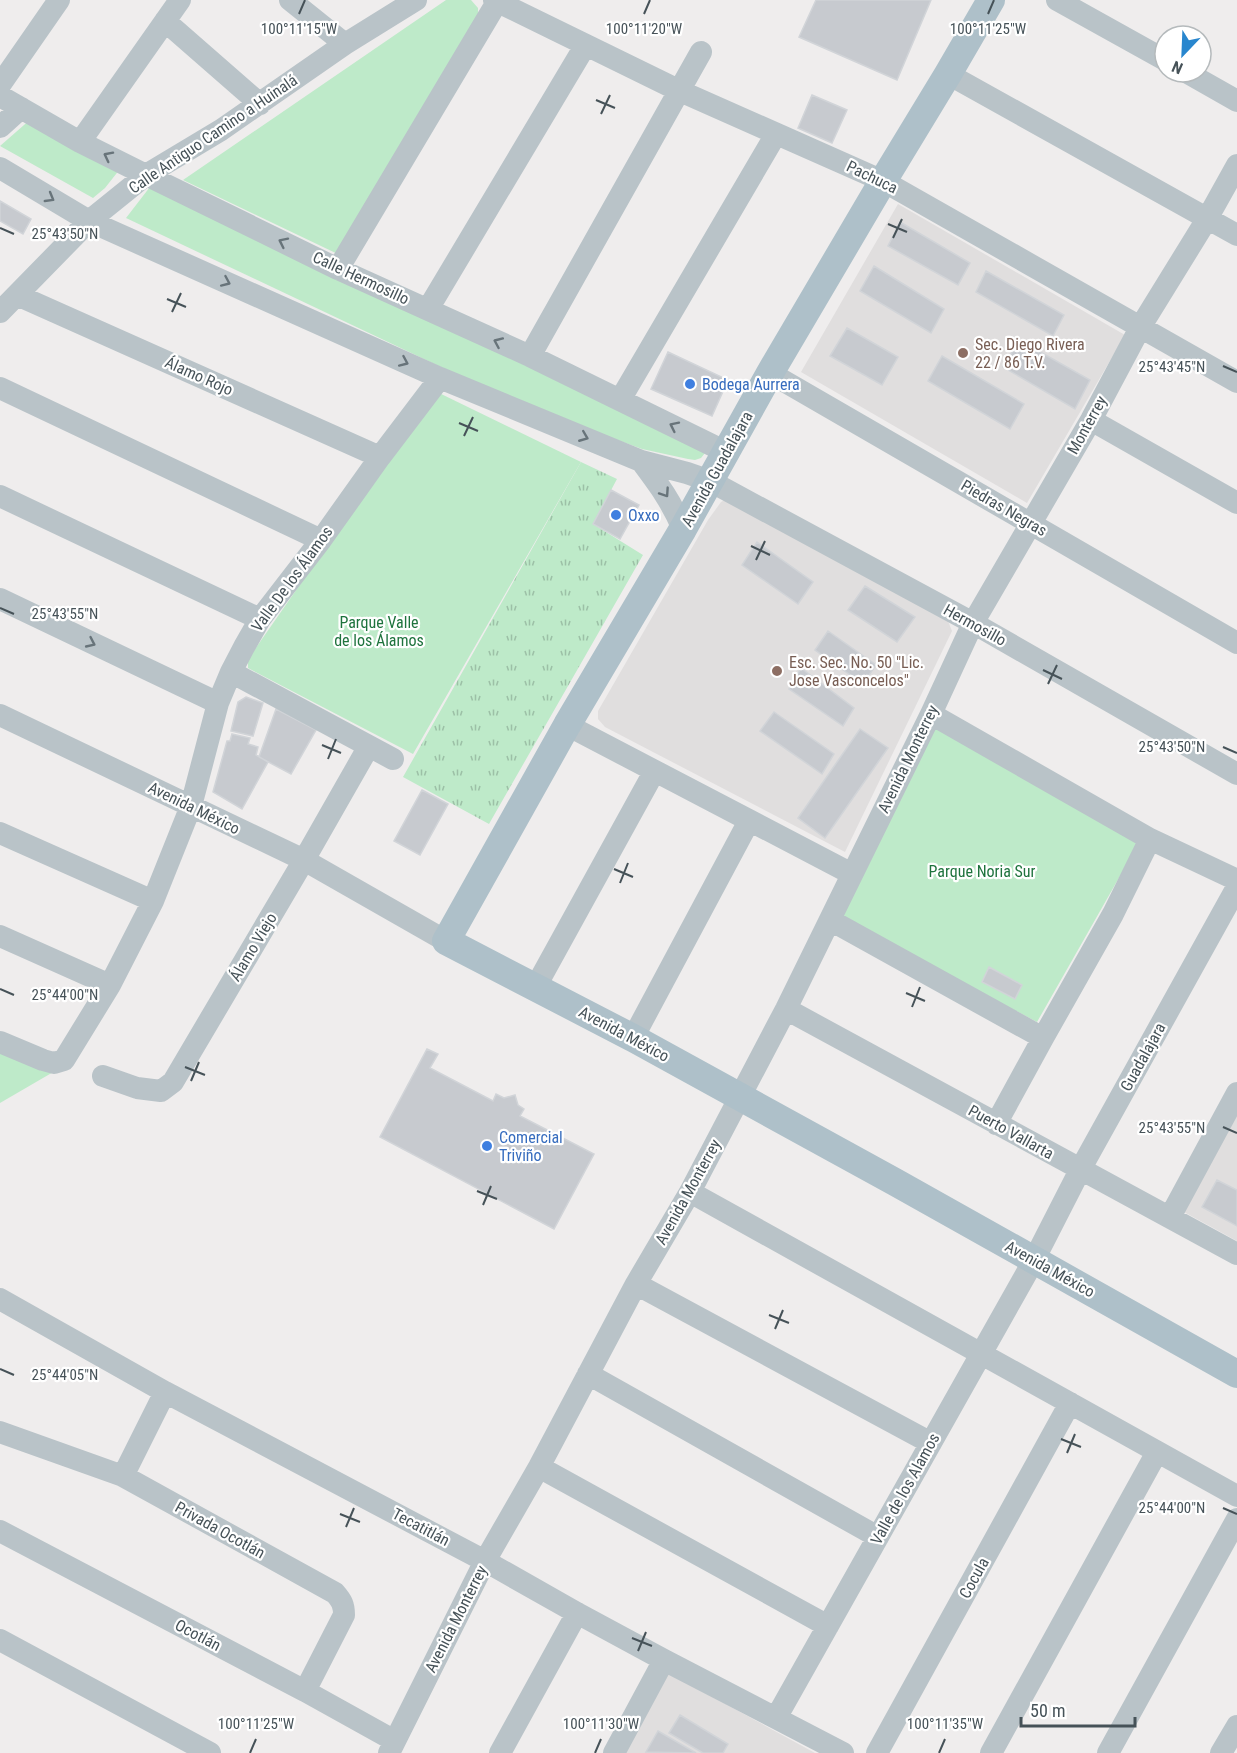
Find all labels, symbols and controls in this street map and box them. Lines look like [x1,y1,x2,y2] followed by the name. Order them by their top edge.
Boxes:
[261,20,338,38] text: 100°11'15"W
[606,20,683,38] text: 100°11'20"W
[950,20,1027,38] text: 100°11'25"W
[1153,24,1213,84] north arrow
[1169,57,1186,78] text: N
[125,70,301,198] street label: Calle Antiguo Camino a Huinalá
[104,152,114,163] one-way arrow
[843,157,901,197] street label: Pachuca
[44,191,55,202] one-way arrow
[32,225,98,243] text: 25°43'50"N
[278,238,289,249] one-way arrow
[310,247,412,309] street label: Calle Hermosillo
[220,275,231,287] one-way arrow
[975,335,1085,372] place label: Sec. Diego Rivera 22 / 86 T.V.
[493,337,504,349] one-way arrow
[956,346,970,360] marker: Sec. Diego Rivera 22 / 86 T.V.
[162,353,236,399] street label: Álamo Rojo
[398,355,409,367] one-way arrow
[1139,358,1205,376] text: 25°43'45"N
[702,375,800,394] place label: Bodega Aurrera
[683,377,697,391] marker: Bodega Aurrera
[1063,392,1111,457] street label: Monterrey
[677,408,757,530] street label: Avenida Guadalajara
[669,421,680,433] one-way arrow
[578,430,589,442] one-way arrow
[958,476,1050,540] street label: Piedras Negras
[658,486,669,497] one-way arrow
[628,506,660,525] place label: Oxxo
[609,508,623,522] marker: Oxxo
[247,523,337,635] street label: Valle De los Álamos
[940,600,1010,650] street label: Hermosillo
[32,605,98,623] text: 25°43'55"N
[334,613,424,650] park label: Parque Valle de los Álamos
[84,635,95,647] one-way arrow
[789,653,924,690] place label: Esc. Sec. No. 50 "Lic. Jose Vasconcelos"
[770,664,784,678] marker: Esc. Sec. No. 50 "Lic. Jose Vasconcelos"
[874,702,942,816] street label: Avenida Monterrey
[1139,738,1205,756] text: 25°43'50"N
[145,778,243,838] street label: Avenida México
[929,862,1036,881] park label: Parque Noria Sur
[225,910,281,984] street label: Álamo Viejo
[32,986,98,1004] text: 25°44'00"N
[576,1002,672,1066] street label: Avenida México
[1116,1019,1170,1095] street label: Guadalajara
[965,1101,1057,1163] street label: Puerto Vallarta
[1139,1119,1205,1137] text: 25°43'55"N
[499,1128,563,1165] place label: Comercial Triviño
[651,1136,725,1248] street label: Avenida Monterrey
[480,1139,494,1153] marker: Comercial Triviño
[1002,1237,1098,1301] street label: Avenida México
[32,1366,98,1384] text: 25°44'05"N
[867,1430,943,1548] street label: Valle de los Alamos
[172,1497,268,1563] street label: Privada Ocotlán
[1139,1499,1205,1517] text: 25°44'00"N
[389,1504,453,1550] street label: Tecatitlán
[955,1554,993,1602] street label: Cocula
[421,1562,491,1676] street label: Avenida Monterrey
[172,1615,224,1655] street label: Ocotlán
[1021,1690,1135,1728] scale bar
[1030,1700,1065,1721] text: 50 m
[218,1715,295,1733] text: 100°11'25"W
[563,1715,640,1733] text: 100°11'30"W
[907,1715,984,1733] text: 100°11'35"W

